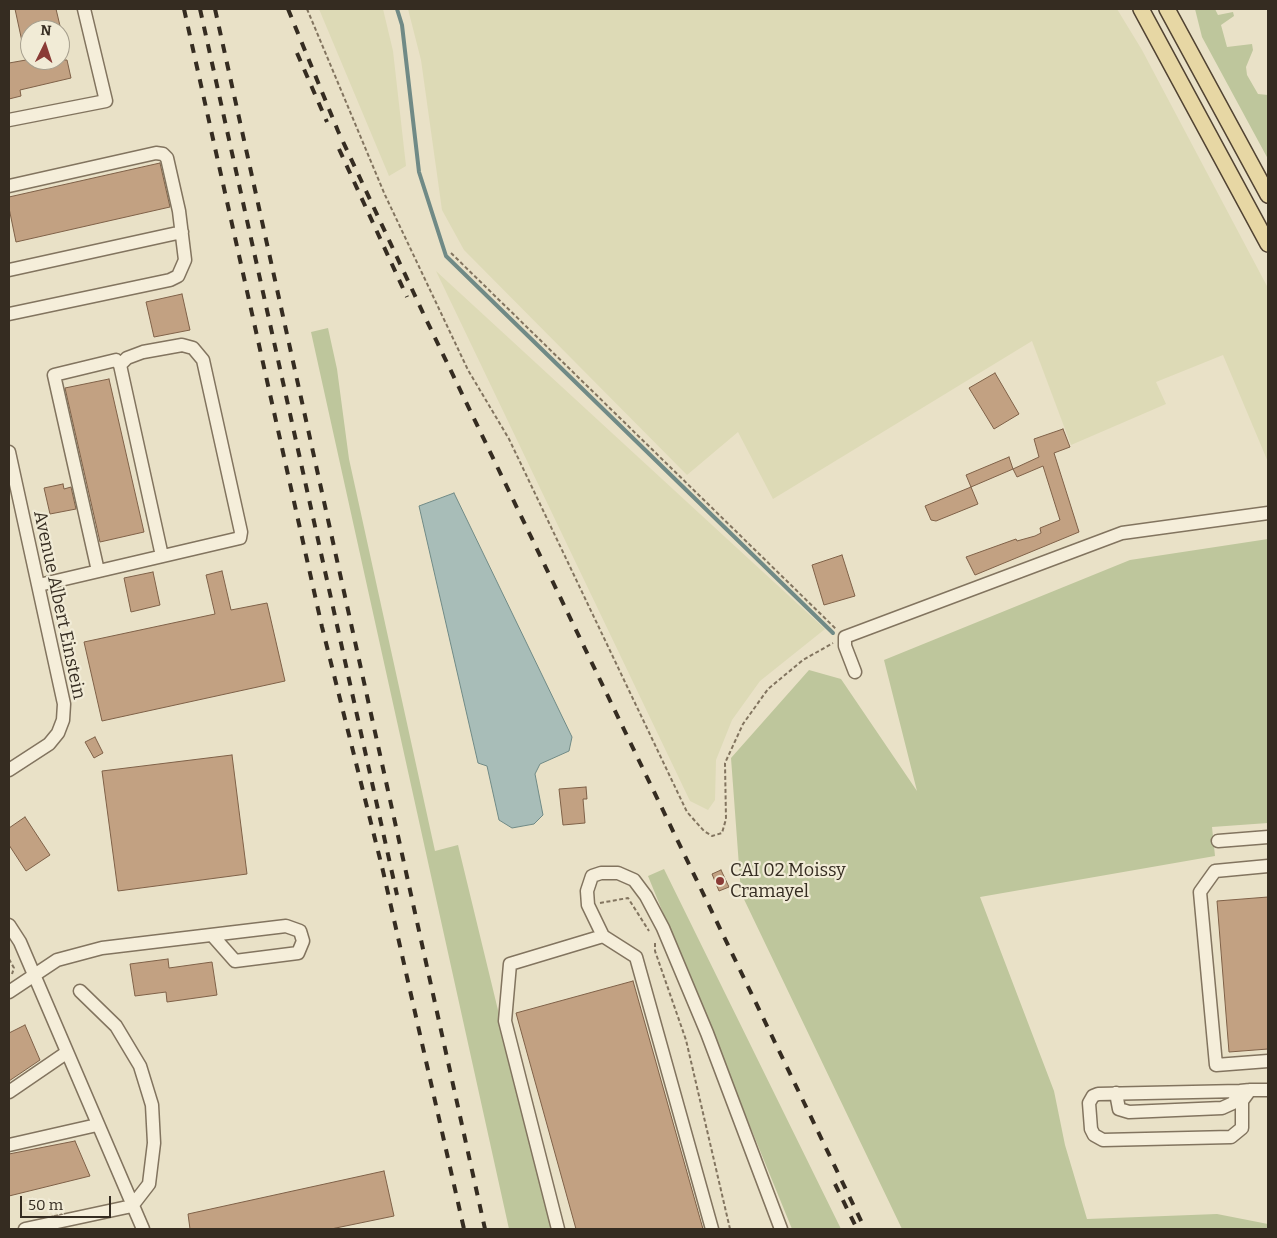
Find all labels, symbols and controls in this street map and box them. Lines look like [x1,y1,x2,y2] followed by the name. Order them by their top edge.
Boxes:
[20,20,70,70] north arrow
[40,22,52,39] text: N
[28,509,90,701] street label: Avenue Albert Einstein
[730,860,846,902] place label: CAI 02 Moissy Cramayel
[714,875,726,887] marker: CAI 02 Moissy Cramayel
[22,1186,114,1218] scale bar
[28,1196,63,1214] text: 50 m

